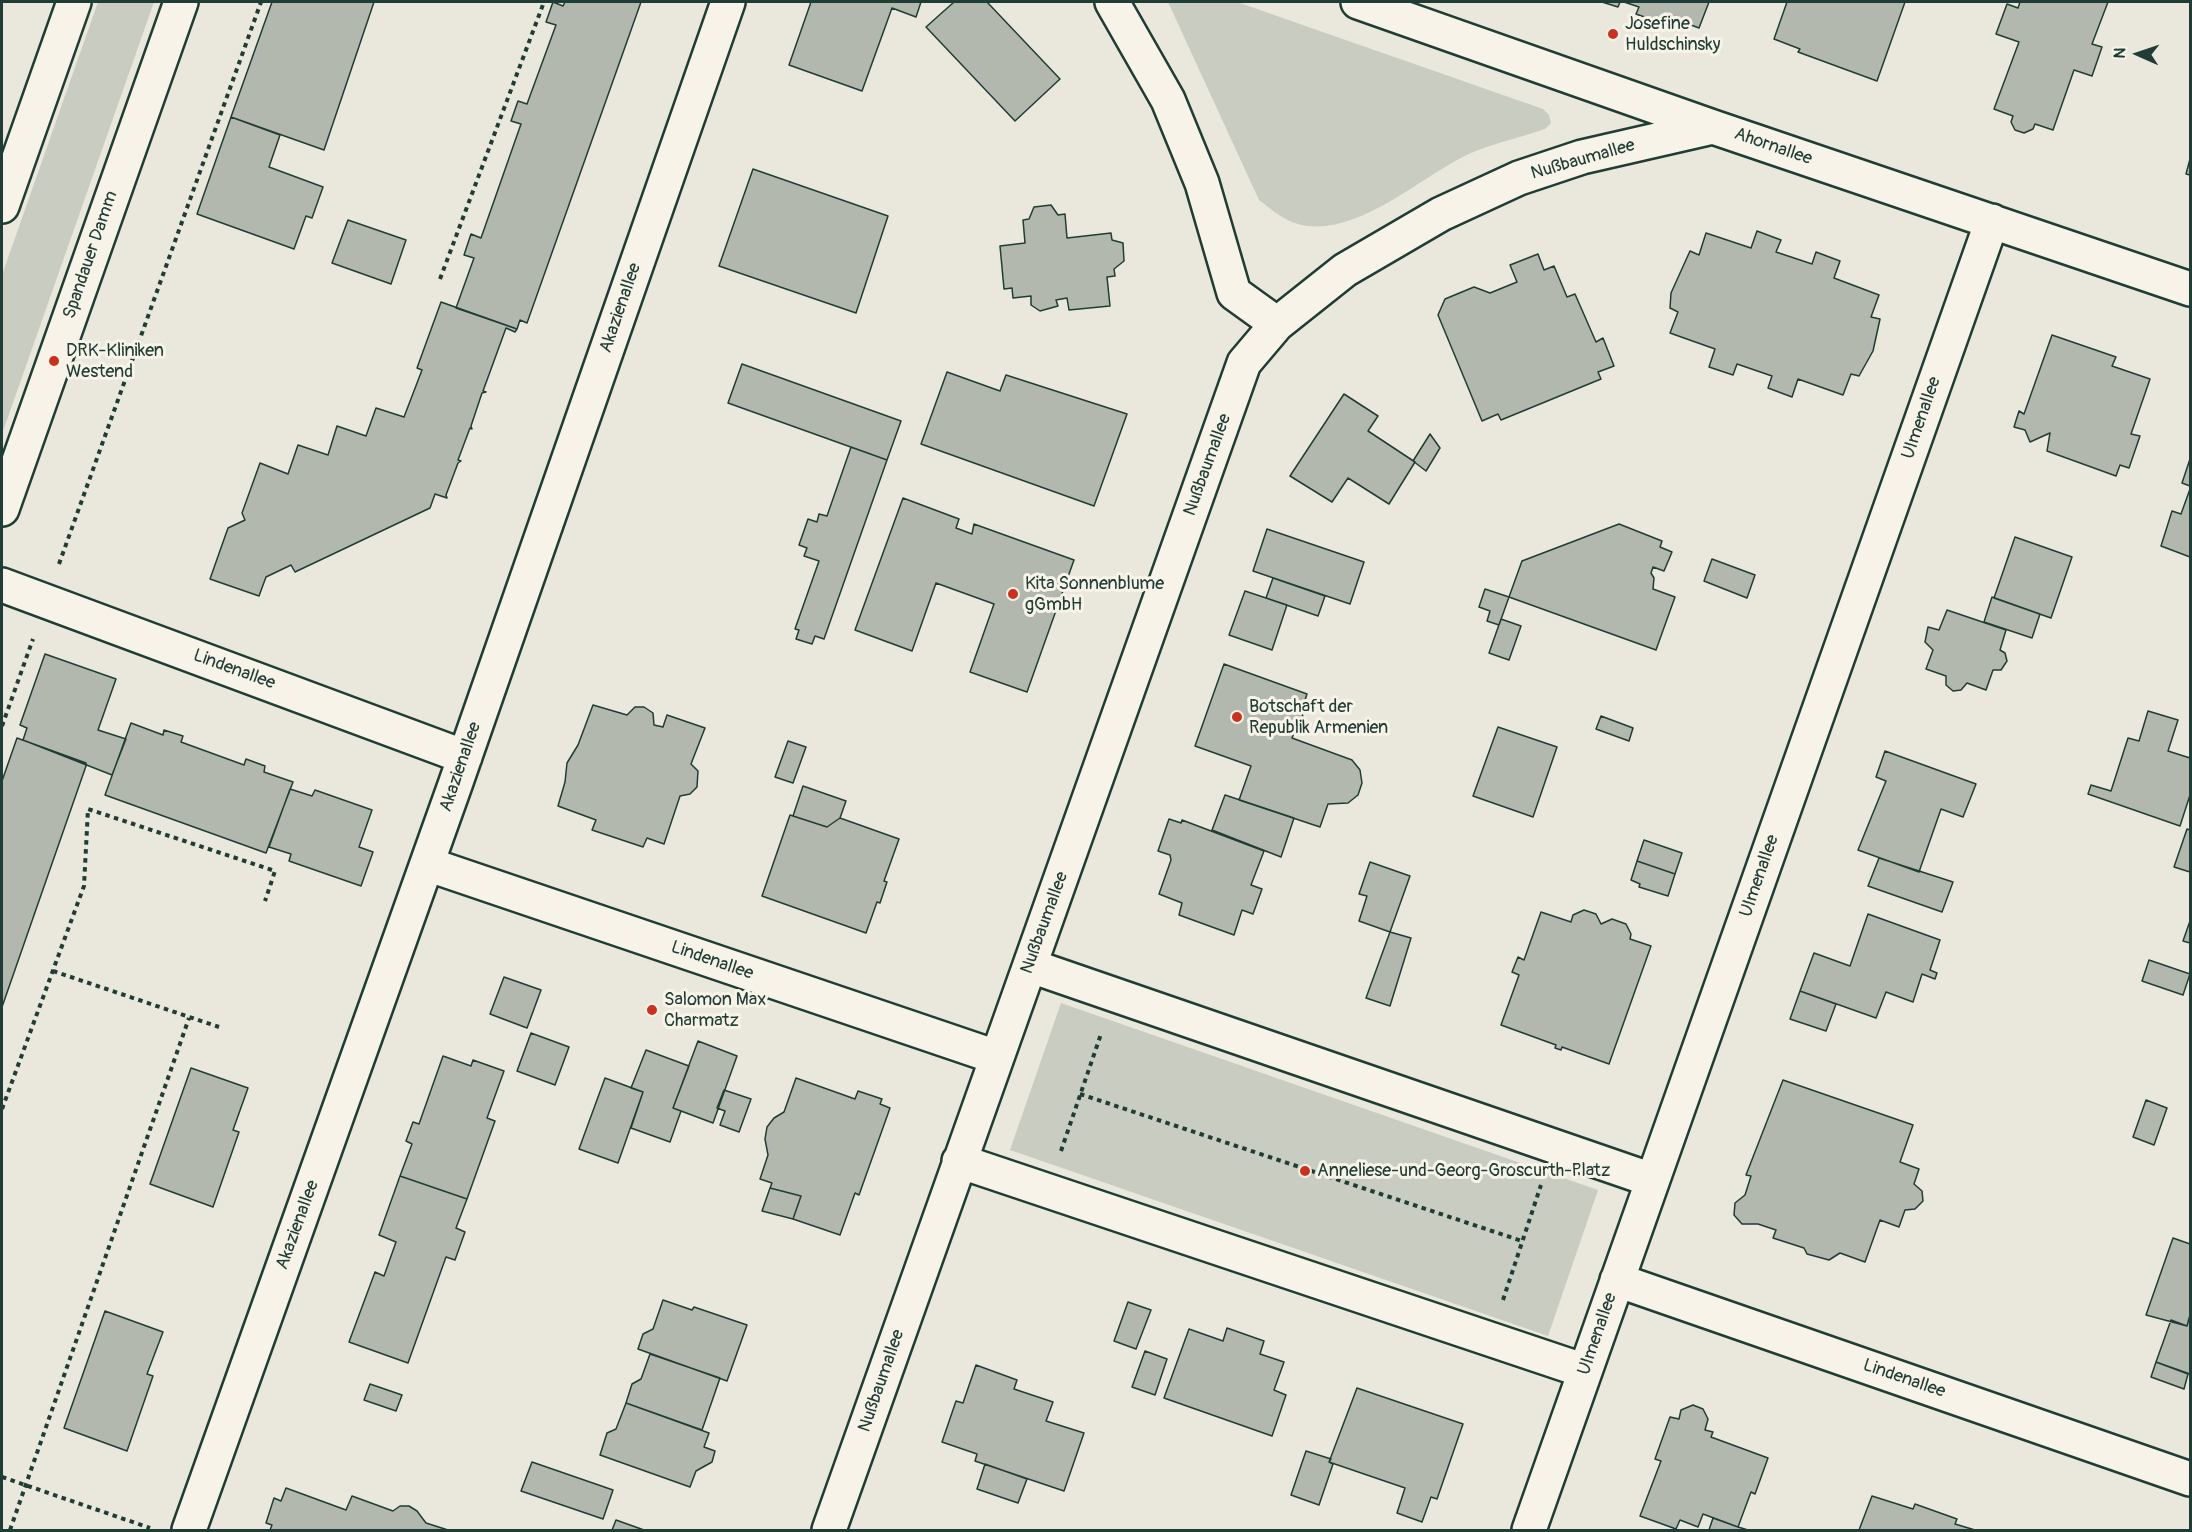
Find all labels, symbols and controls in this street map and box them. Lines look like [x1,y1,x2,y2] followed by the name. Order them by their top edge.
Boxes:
[1625,13,1720,56] place label: Josefine Huldschinsky
[2108,24,2168,84] north arrow
[1606,27,1620,41] marker: Josefine Huldschinsky
[2110,47,2130,59] text: N
[1731,124,1815,170] street label: Ahornallee
[1529,135,1637,185] street label: Nußbaumallee
[59,188,123,322] street label: Spandauer Damm
[596,260,646,356] street label: Akazienallee
[66,340,164,382] place label: DRK-Kliniken Westend
[47,354,61,368] marker: DRK-Kliniken Westend
[1898,374,1946,462] street label: Ulmenallee
[1180,411,1236,519] street label: Nußbaumallee
[1025,573,1164,616] place label: Kita Sonnenblume gGmbH
[1006,587,1020,601] marker: Kita Sonnenblume gGmbH
[190,645,278,695] street label: Lindenallee
[1249,696,1388,738] place label: Botschaft der Republik Armenien
[1230,710,1244,724] marker: Botschaft der Republik Armenien
[436,719,486,815] street label: Akazienallee
[1736,832,1784,920] street label: Ulmenallee
[1017,869,1073,977] street label: Nußbaumallee
[668,937,756,985] street label: Lindenallee
[664,989,766,1032] place label: Salomon Max Charmatz
[645,1003,659,1017] marker: Salomon Max Charmatz
[1317,1160,1610,1182] place label: Anneliese-und-Georg-Groscurth-Platz
[1298,1164,1312,1178] marker: Anneliese-und-Georg-Groscurth-Platz
[272,1177,324,1273] street label: Akazienallee
[1574,1290,1622,1378] street label: Ulmenallee
[854,1327,910,1435] street label: Nußbaumallee
[1860,1355,1948,1403] street label: Lindenallee

